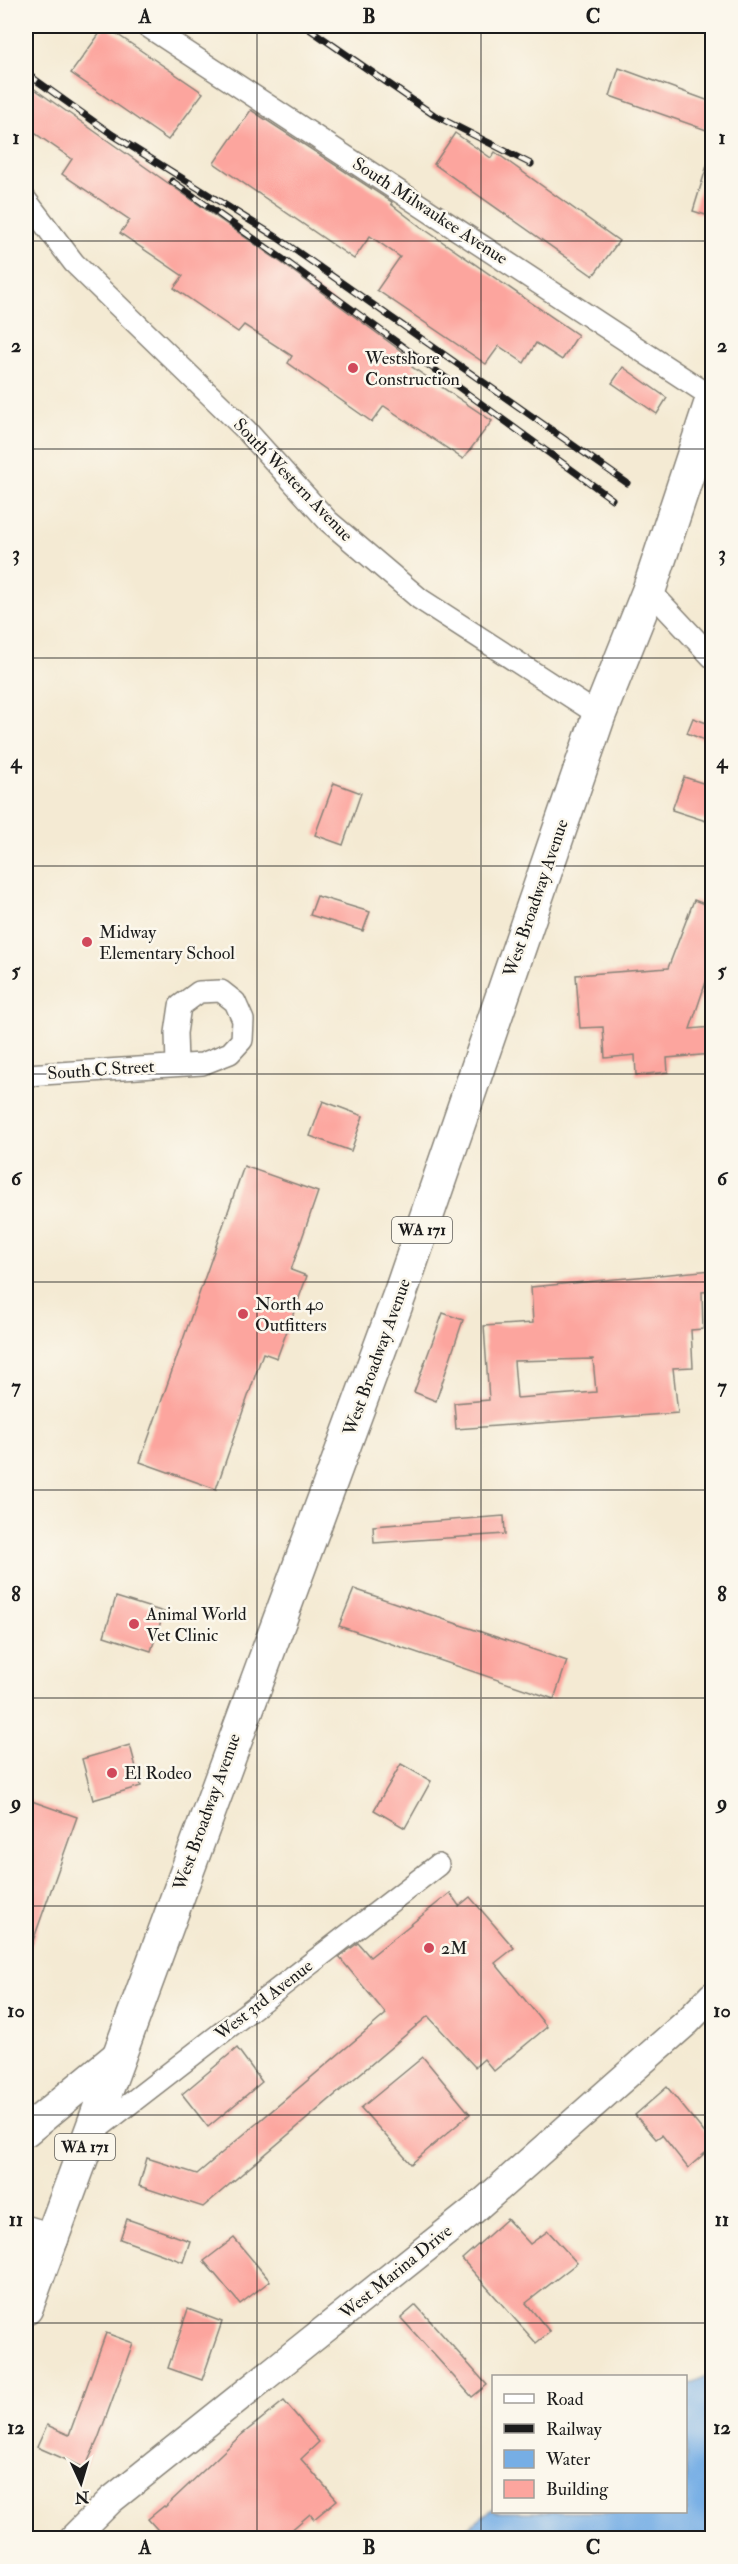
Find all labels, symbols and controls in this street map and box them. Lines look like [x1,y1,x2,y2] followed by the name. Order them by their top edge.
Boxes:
[138,4,152,29] text: A
[362,4,376,29] text: B
[586,4,600,29] text: C
[12,125,20,150] text: 1
[718,125,726,150] text: 1
[348,152,512,270] street label: South Milwaukee Avenue
[11,333,21,358] text: 2
[717,333,727,358] text: 2
[364,347,460,391] place label: Westshore Construction
[346,361,360,375] marker: Westshore Construction
[228,414,358,547] street label: South Western Avenue
[12,541,20,566] text: 3
[718,541,726,566] text: 3
[10,749,23,774] text: 4
[716,749,729,774] text: 4
[498,816,574,981] street label: West Broadway Avenue
[99,921,235,965] place label: Midway Elementary School
[80,935,94,949] marker: Midway Elementary School
[12,958,22,983] text: 5
[718,958,728,983] text: 5
[47,1055,156,1085] street label: South C Street
[11,1166,23,1191] text: 6
[717,1166,729,1191] text: 6
[392,1217,452,1243] road number: WA 171
[338,1275,416,1440] street label: West Broadway Avenue
[255,1293,327,1337] place label: North 40 Outfitters
[236,1307,250,1321] marker: North 40 Outfitters
[11,1374,21,1399] text: 7
[717,1374,727,1399] text: 7
[11,1582,21,1607] text: 8
[717,1582,727,1607] text: 8
[145,1603,247,1647] place label: Animal World Vet Clinic
[127,1617,141,1631] marker: Animal World Vet Clinic
[168,1730,246,1895] street label: West Broadway Avenue
[124,1762,192,1785] place label: El Rodeo
[105,1766,119,1780] marker: El Rodeo
[9,1790,21,1815] text: 9
[715,1790,727,1815] text: 9
[441,1937,468,1960] place label: 2M
[422,1941,436,1955] marker: 2M
[210,1954,318,2046] street label: West 3rd Avenue
[7,1998,25,2023] text: 10
[713,1998,731,2023] text: 10
[55,2134,115,2160] road number: WA 171
[9,2207,23,2232] text: 11
[715,2207,729,2232] text: 11
[334,2219,457,2325] street label: West Marina Drive
[492,2375,687,2513] legend
[546,2388,584,2411] text: Road
[7,2415,25,2440] text: 12
[713,2415,731,2440] text: 12
[546,2418,603,2441] text: Railway
[545,2448,590,2471] text: Water
[51,2453,111,2513] north arrow
[546,2478,609,2501] text: Building
[73,2486,91,2507] text: N
[138,2535,152,2560] text: A
[362,2535,376,2560] text: B
[586,2535,600,2560] text: C

